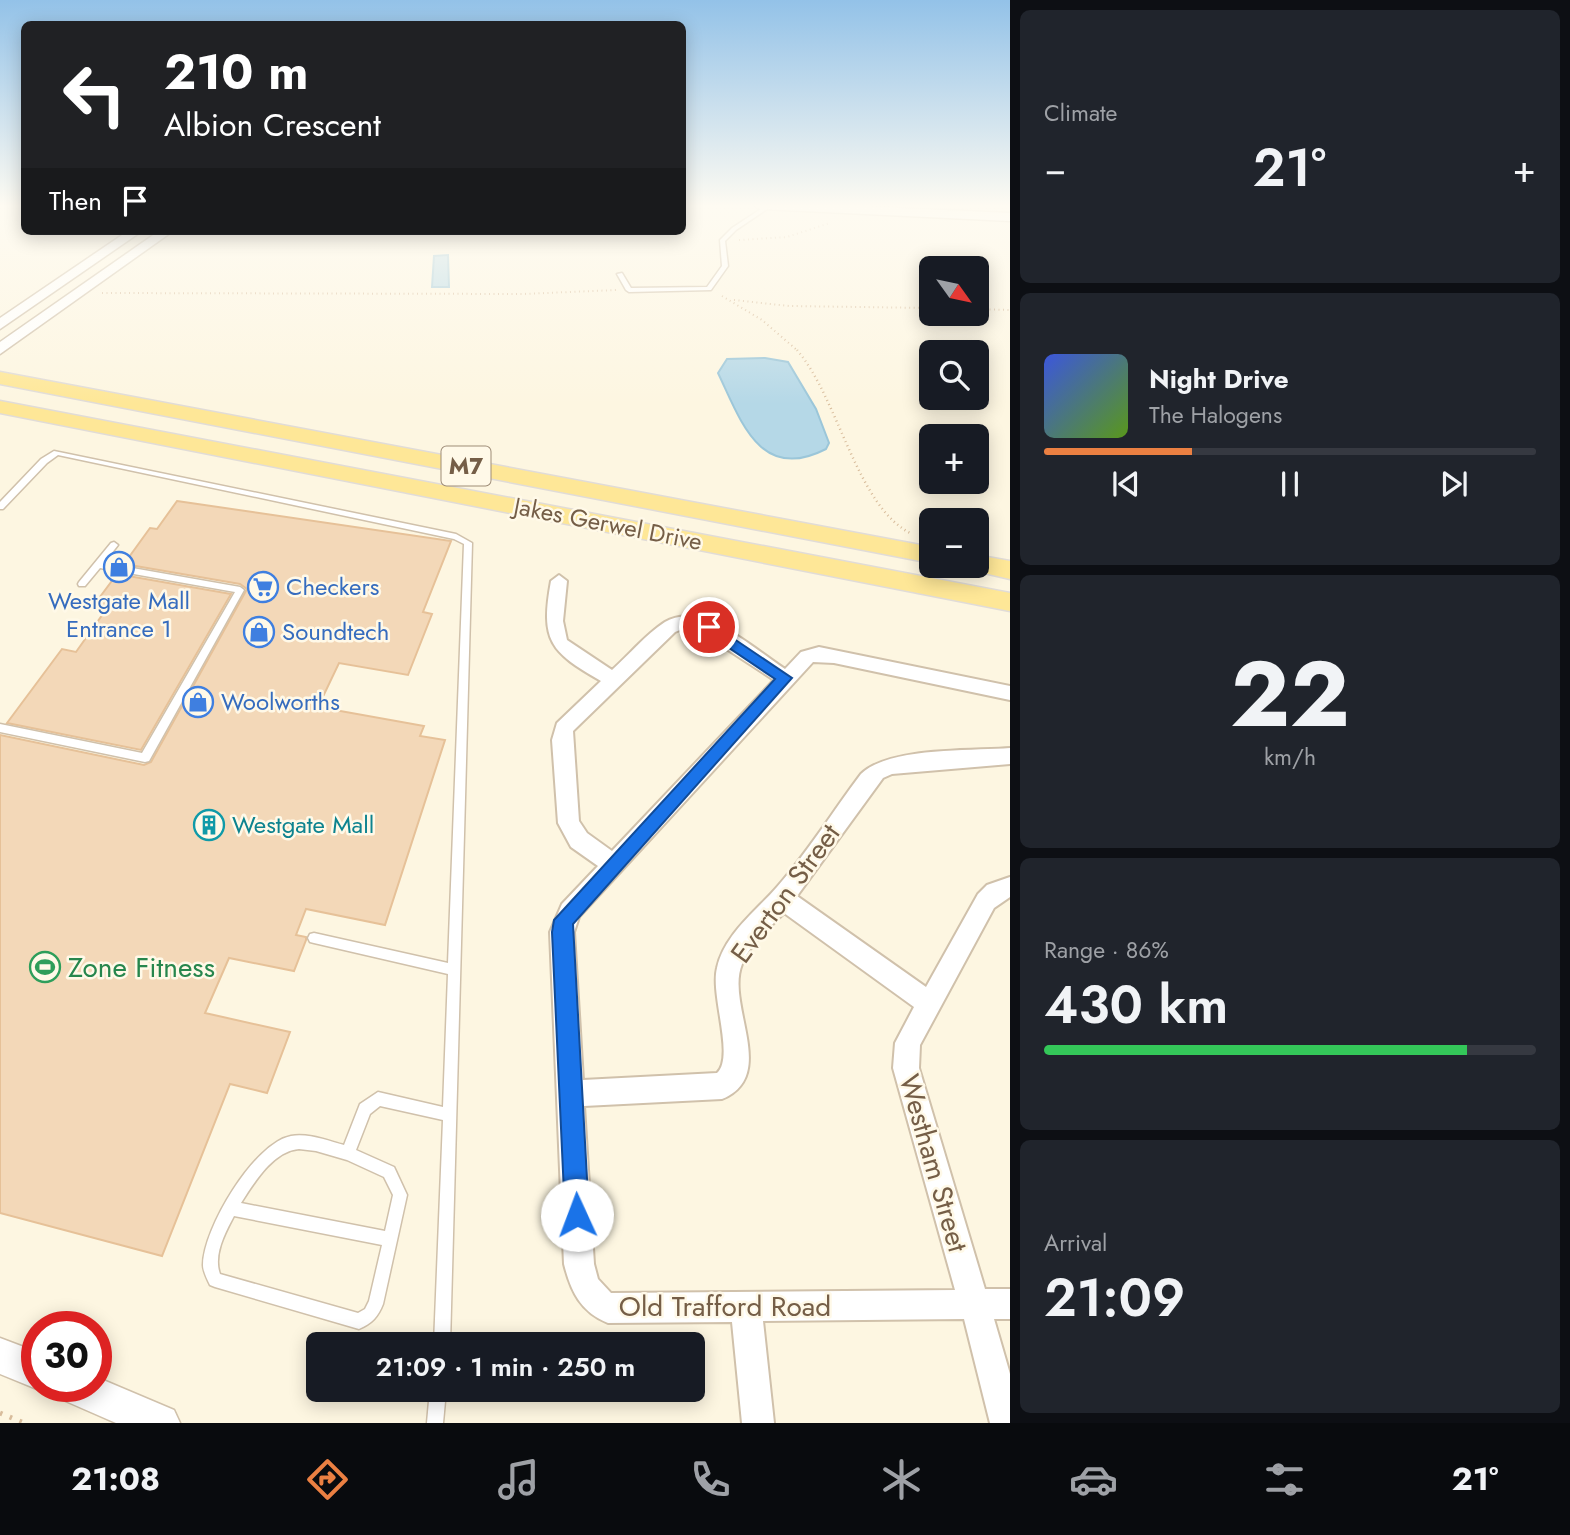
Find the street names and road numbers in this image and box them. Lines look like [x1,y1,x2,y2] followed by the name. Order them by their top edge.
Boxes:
[442,446,490,486] road number: M7
[508,488,705,559] street label: Jakes Gerwel Drive
[721,815,850,971] street label: Everton Street
[889,1069,979,1257] street label: Westham Street
[619,1286,831,1327] street label: Old Trafford Road

